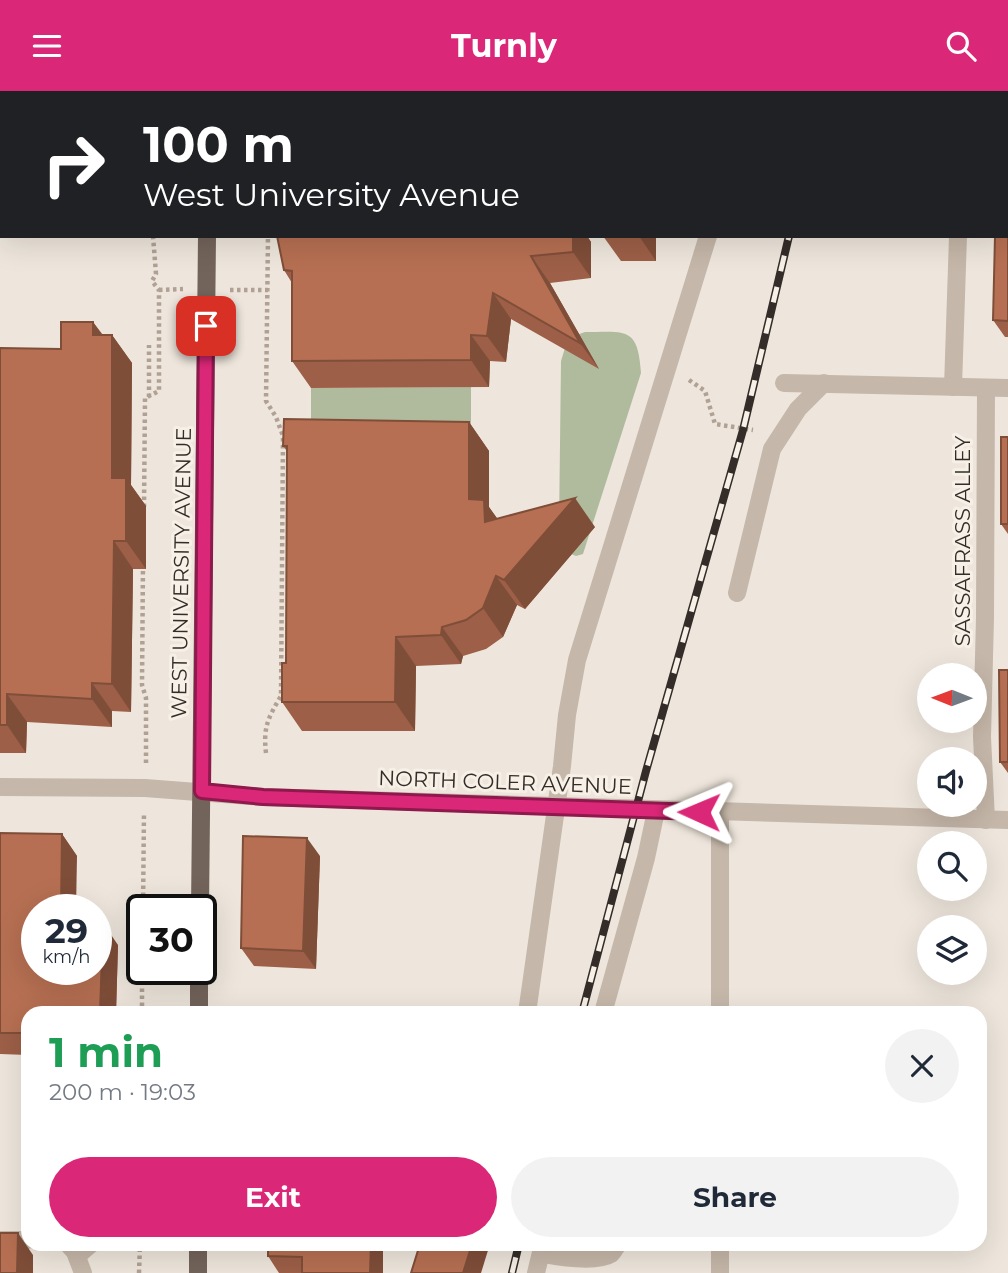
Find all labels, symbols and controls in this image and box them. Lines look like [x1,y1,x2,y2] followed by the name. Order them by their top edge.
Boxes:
[451,26,557,65] text: Turnly
[28,27,66,65] icon: menu
[942,27,980,65] icon: search
[143,115,294,174] text: 100 m
[28,119,119,210] icon: right
[143,175,520,214] text: West University Avenue
[176,296,236,356] pin
[187,307,225,345] icon: arrive
[166,427,196,719] street label: WEST UNIVERSITY AVENUE
[950,435,975,646] street label: SASSAFRASS ALLEY
[917,663,987,733] north arrow
[917,663,987,985] map controls
[917,747,987,817] button: sound
[378,765,632,799] street label: NORTH COLER AVENUE
[662,775,736,849] position arrow
[917,831,987,901] button: search
[126,894,217,985] speed limit sign: 30
[45,909,88,952] text: 29
[917,915,987,985] button: layers
[42,946,91,968] text: km/h
[49,1026,163,1078] text: 1 min
[885,1029,959,1103] button: close
[49,1078,196,1106] text: 200 m · 19:03
[49,1157,497,1237] button: Exit
[511,1157,959,1237] button: Share

